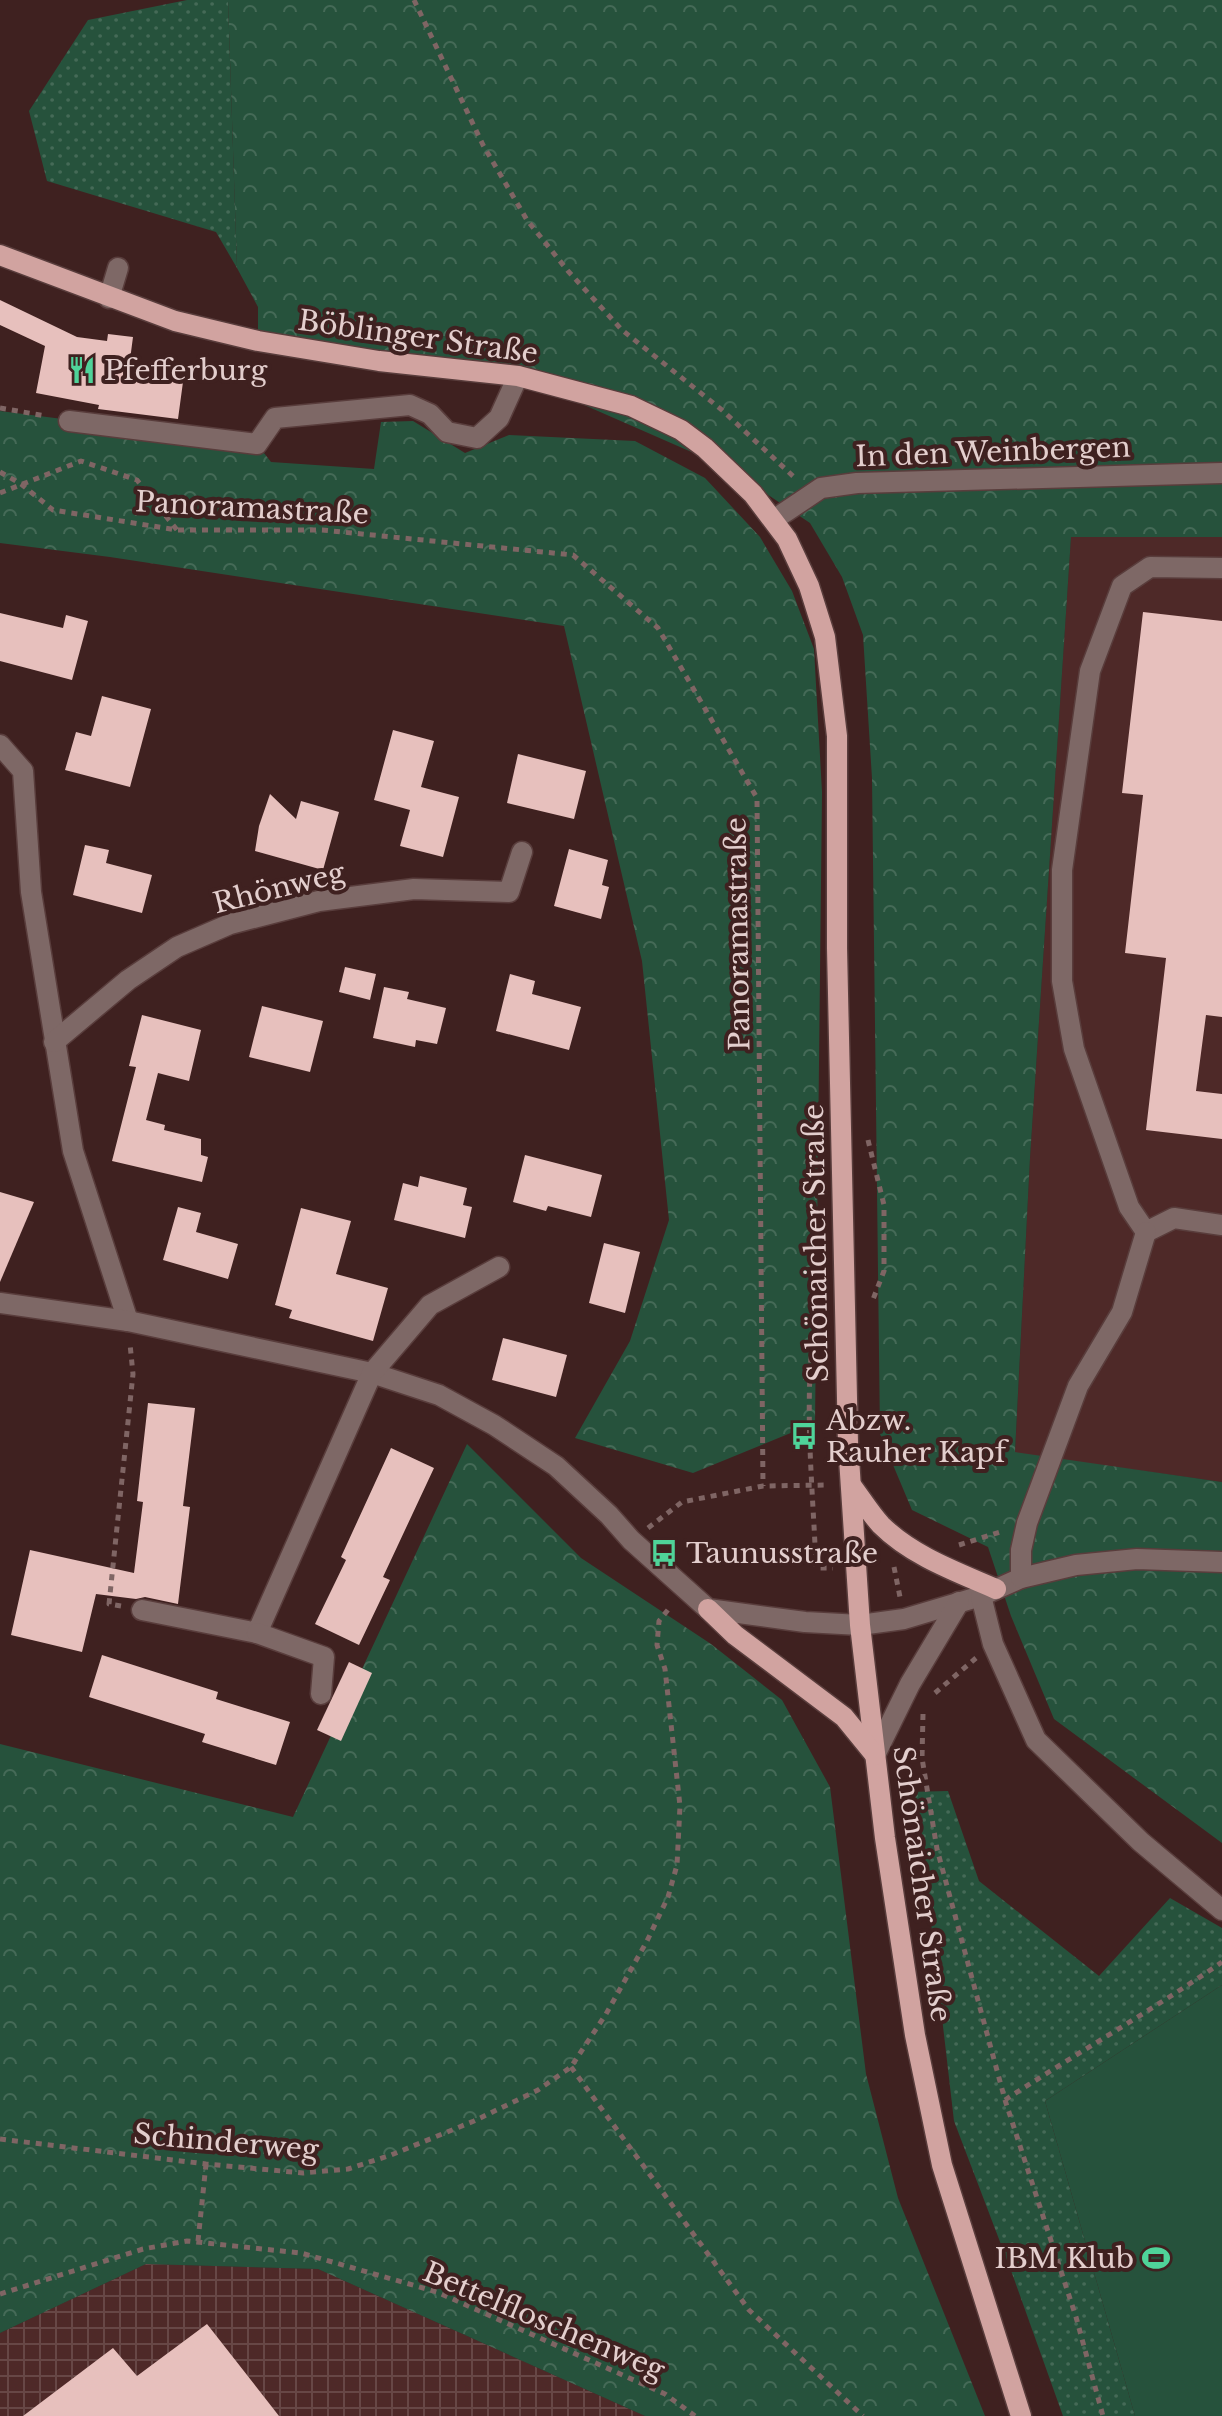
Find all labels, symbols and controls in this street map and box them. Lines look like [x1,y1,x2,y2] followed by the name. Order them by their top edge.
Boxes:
[296,303,540,371] street label: Böblinger Straße
[104,353,268,388] place label: Pfefferburg
[67,355,97,385] restaurant icon: Pfefferburg
[855,430,1131,474] street label: In den Weinbergen
[134,484,370,532] street label: Panoramastraße
[718,817,758,1051] street label: Panoramastraße
[209,854,350,921] street label: Rhönweg
[796,1103,836,1383] street label: Schönaicher Straße
[825,1403,1010,1470] place label: Abzw. Rauher Kapf
[789,1421,819,1451] bus stop icon: Abzw. Rauher Kapf
[686,1536,878,1571] place label: Taunusstraße
[649,1538,679,1568] bus stop icon: Taunusstraße
[885,1744,959,2024] street label: Schönaicher Straße
[132,2116,321,2168] street label: Schinderweg
[995,2241,1134,2276] place label: IBM Klub
[1141,2243,1171,2273] sports icon: IBM Klub
[418,2254,671,2388] street label: Bettelfloschenweg

